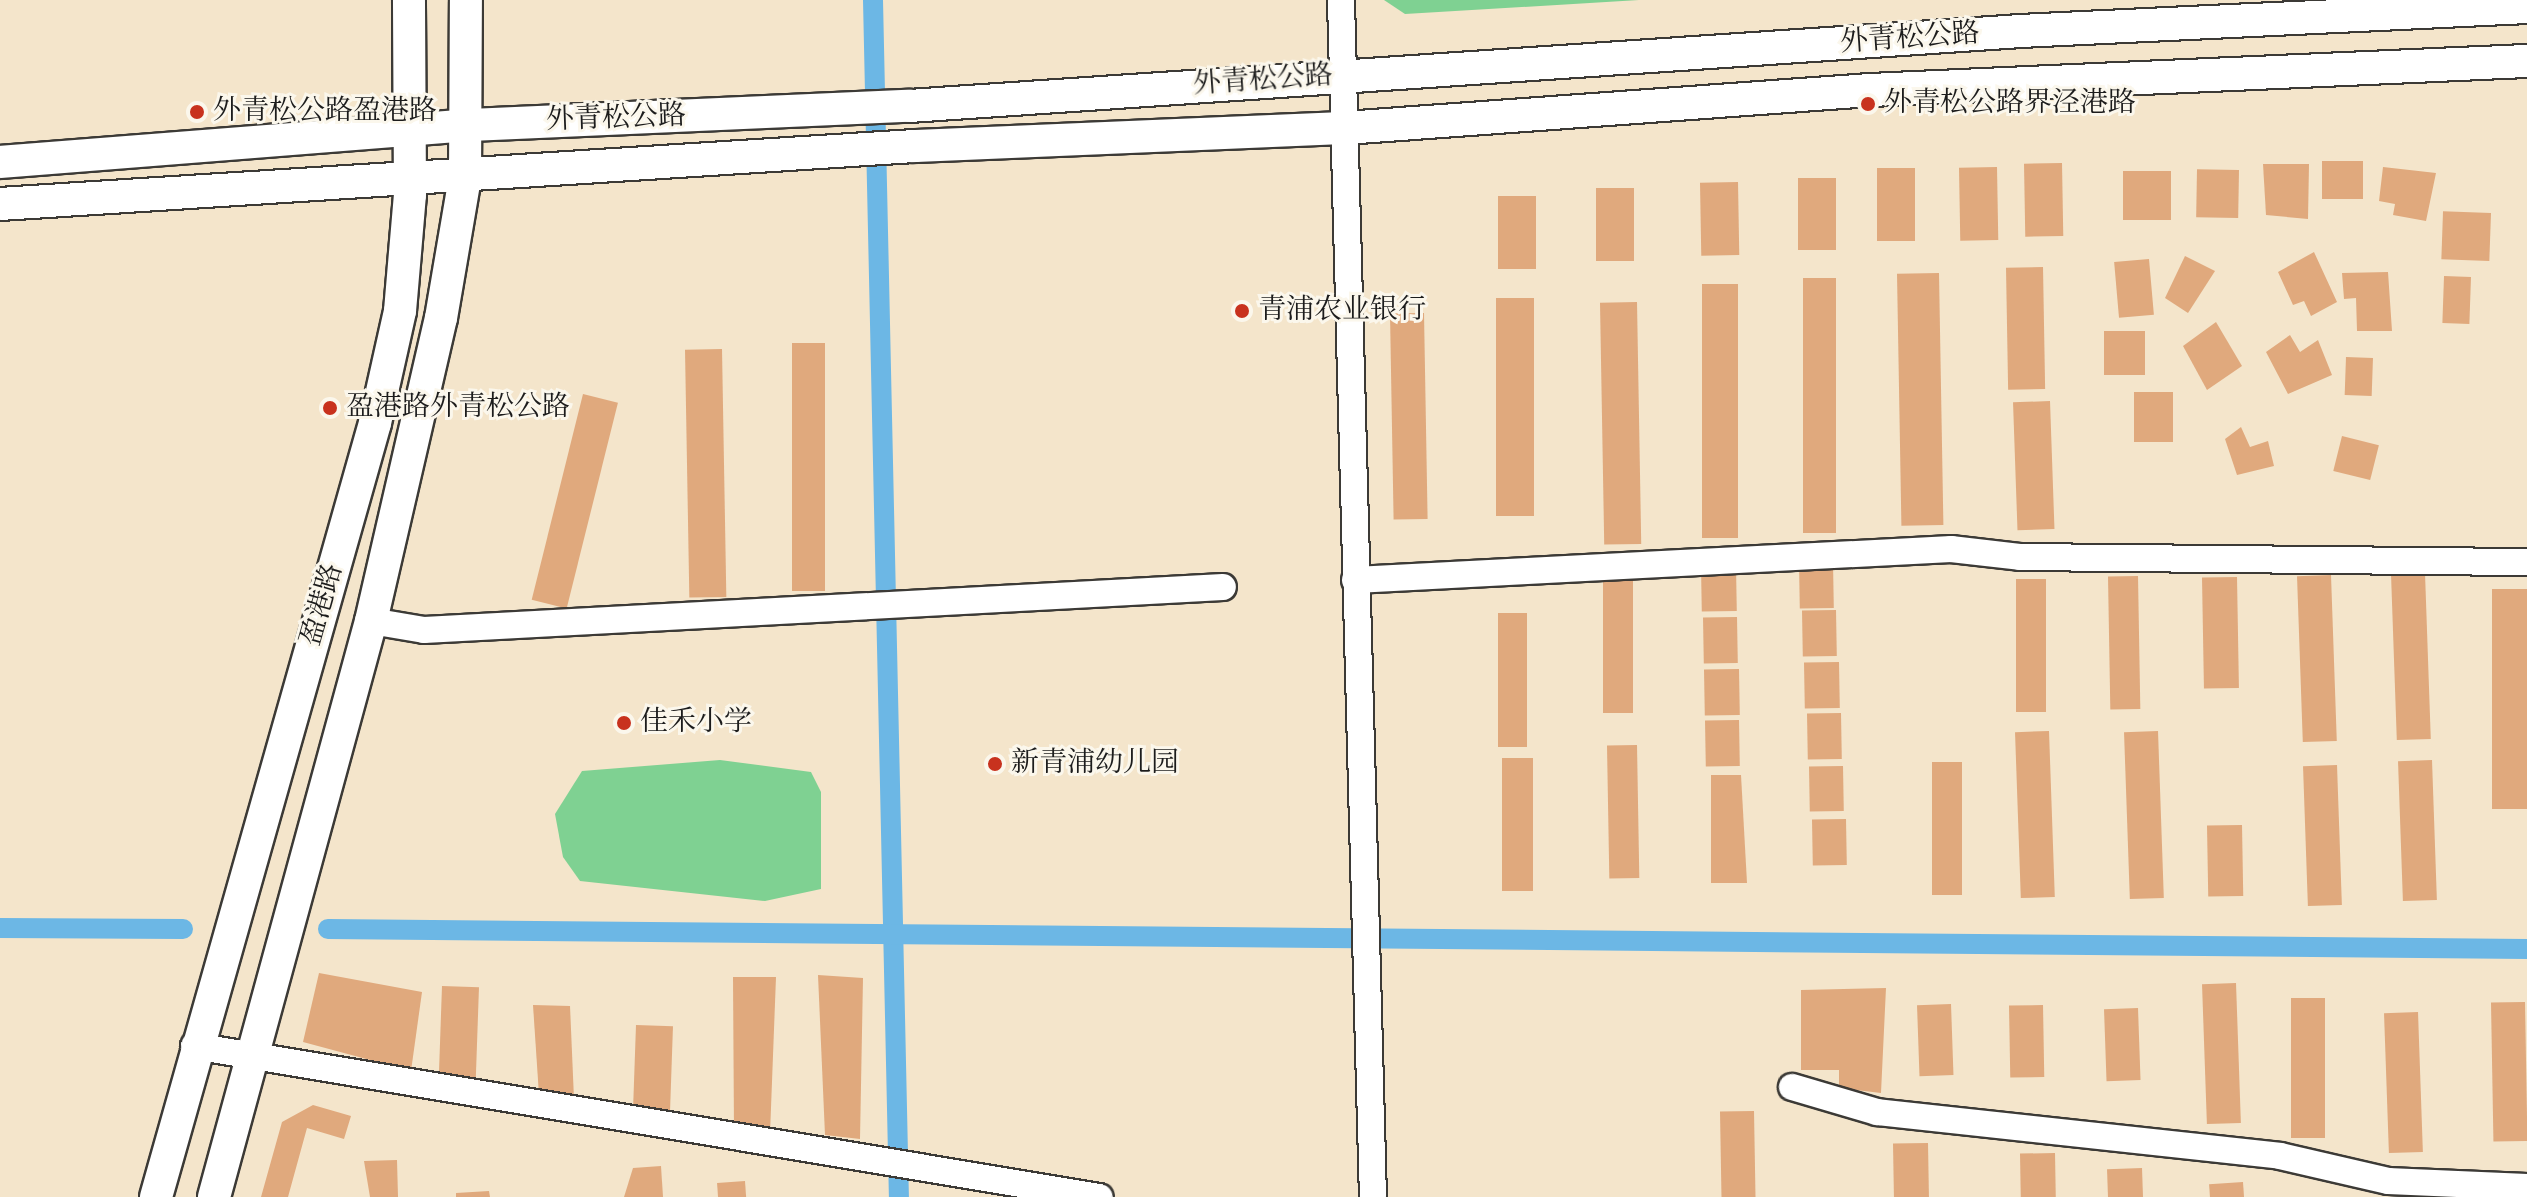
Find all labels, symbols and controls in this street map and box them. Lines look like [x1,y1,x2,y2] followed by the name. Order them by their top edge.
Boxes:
[1839,17,1981,61] street label: 外青松公路
[1192,59,1334,103] street label: 外青松公路
[1884,87,2136,121] place label: 外青松公路界泾港路
[213,95,437,129] place label: 外青松公路盈港路
[1859,95,1877,113] marker: 外青松公路界泾港路
[545,100,687,138] street label: 外青松公路
[188,103,206,121] marker: 外青松公路盈港路
[1258,294,1426,328] place label: 青浦农业银行
[1233,302,1251,320] marker: 青浦农业银行
[346,391,570,425] place label: 盈港路外青松公路
[321,399,339,417] marker: 盈港路外青松公路
[295,560,351,650] street label: 盈港路
[640,706,752,740] place label: 佳禾小学
[615,714,633,732] marker: 佳禾小学
[1011,747,1179,781] place label: 新青浦幼儿园
[986,755,1004,773] marker: 新青浦幼儿园

